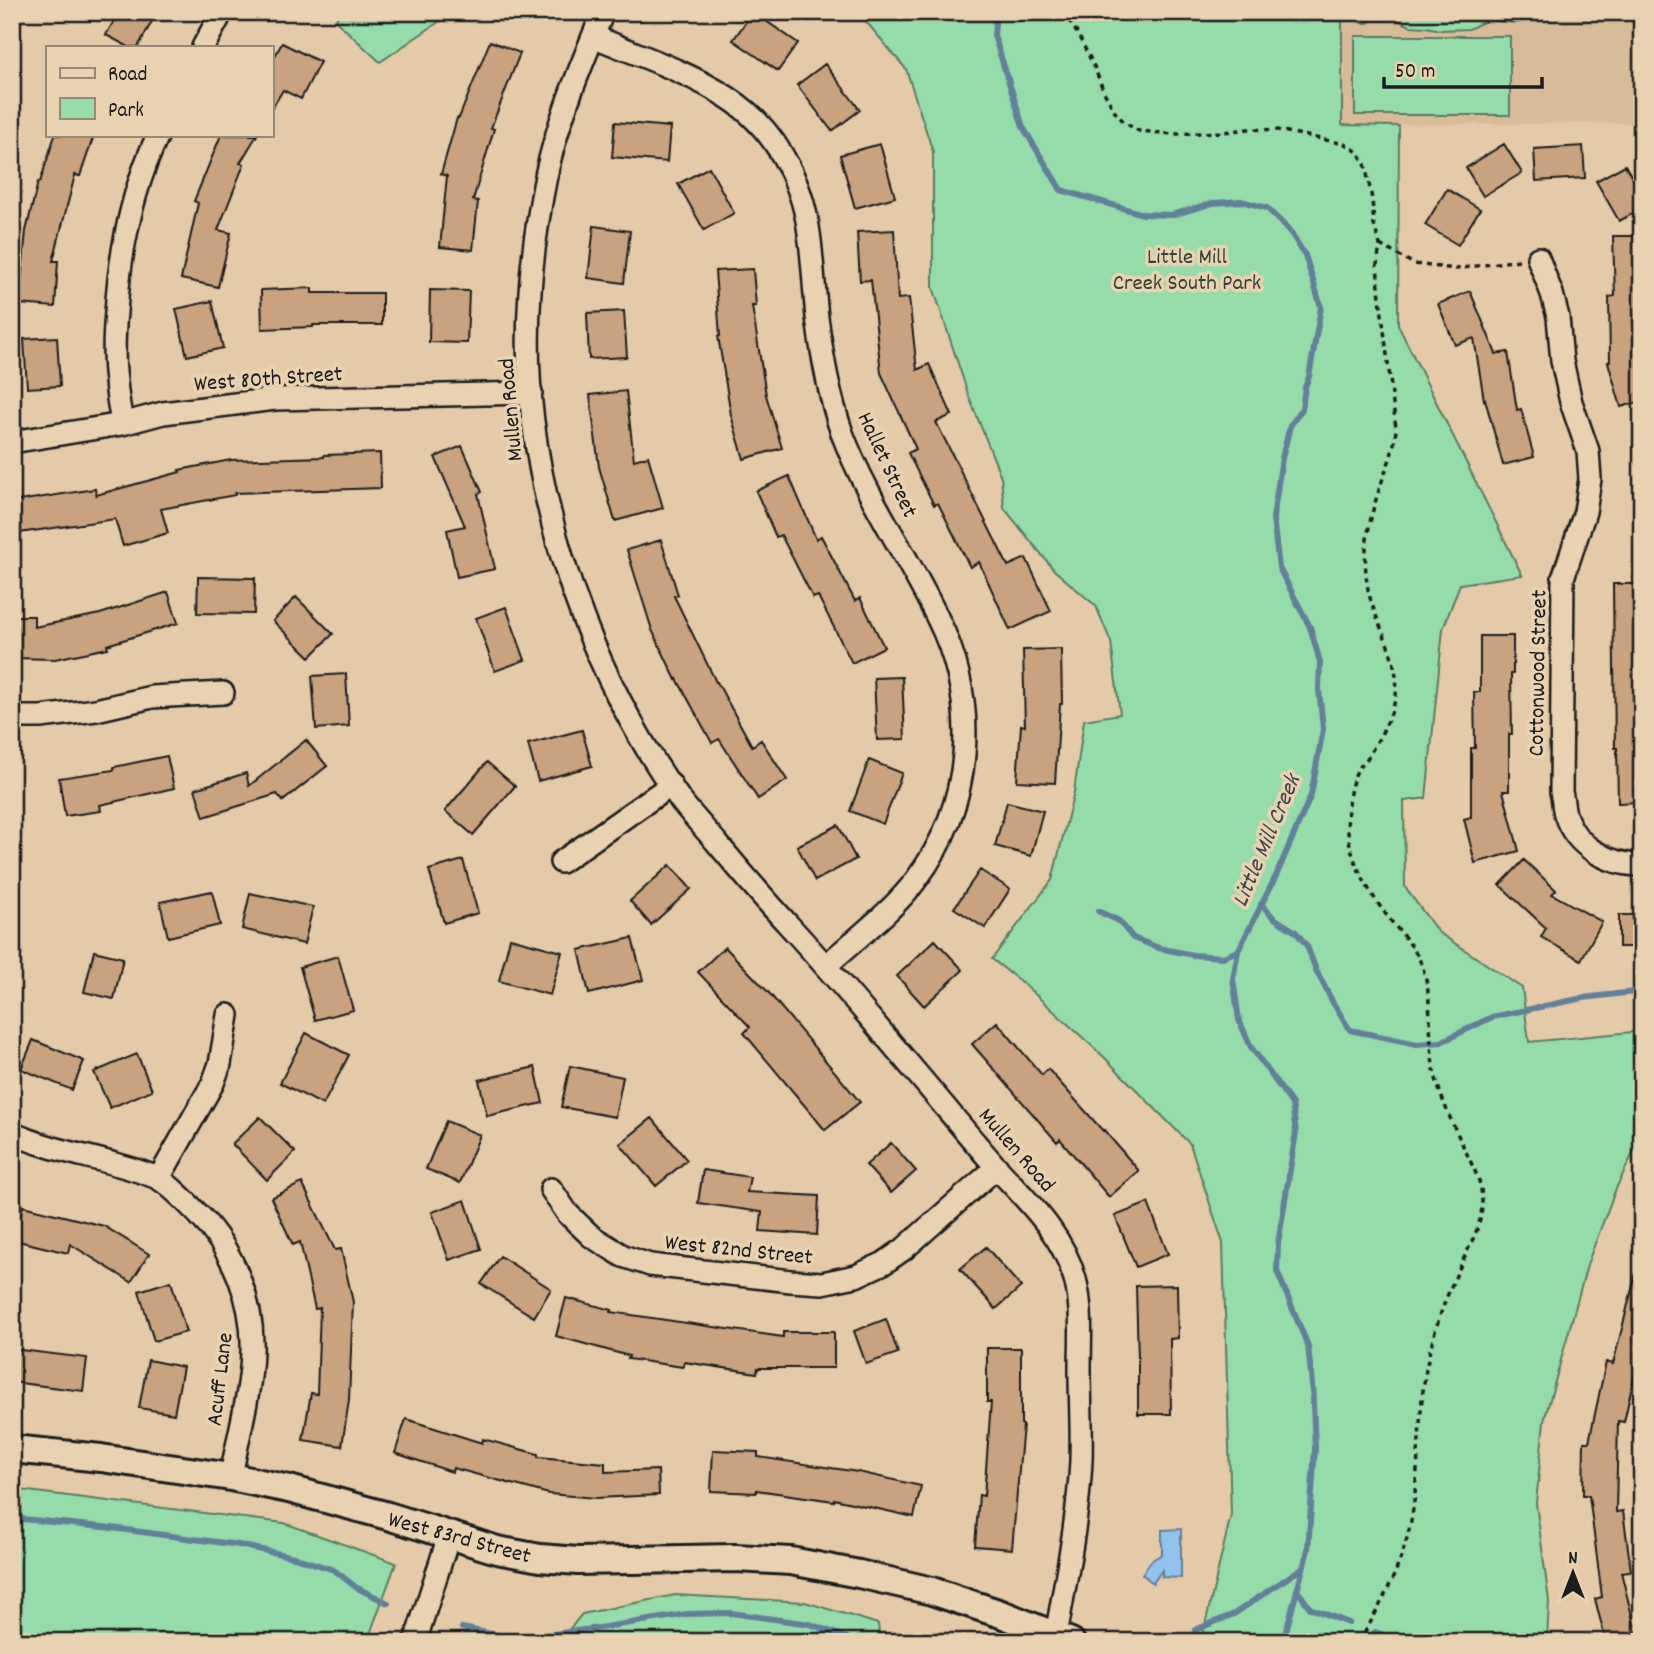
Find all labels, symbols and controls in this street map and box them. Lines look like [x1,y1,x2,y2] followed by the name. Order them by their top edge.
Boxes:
[46,46,273,136] legend
[1384,46,1542,90] scale bar
[1395,58,1435,88] text: 50 m
[108,61,147,91] text: Road
[108,97,144,127] text: Park
[1113,242,1261,301] park label: Little Mill Creek South Park
[492,357,533,463] street label: Mullen Road
[193,359,344,402] street label: West 80th Street
[847,407,925,524] street label: Hallet Street
[1522,589,1557,757] street label: Cottonwood Street
[1225,768,1312,913] water label: Little Mill Creek
[969,1101,1062,1201] street label: Mullen Road
[663,1227,814,1276] street label: West 82nd Street
[199,1331,244,1428] street label: Acuff Lane
[384,1504,534,1574] street label: West 83rd Street
[1538,1538,1608,1608] north arrow
[1568,1546,1578,1573] text: N

